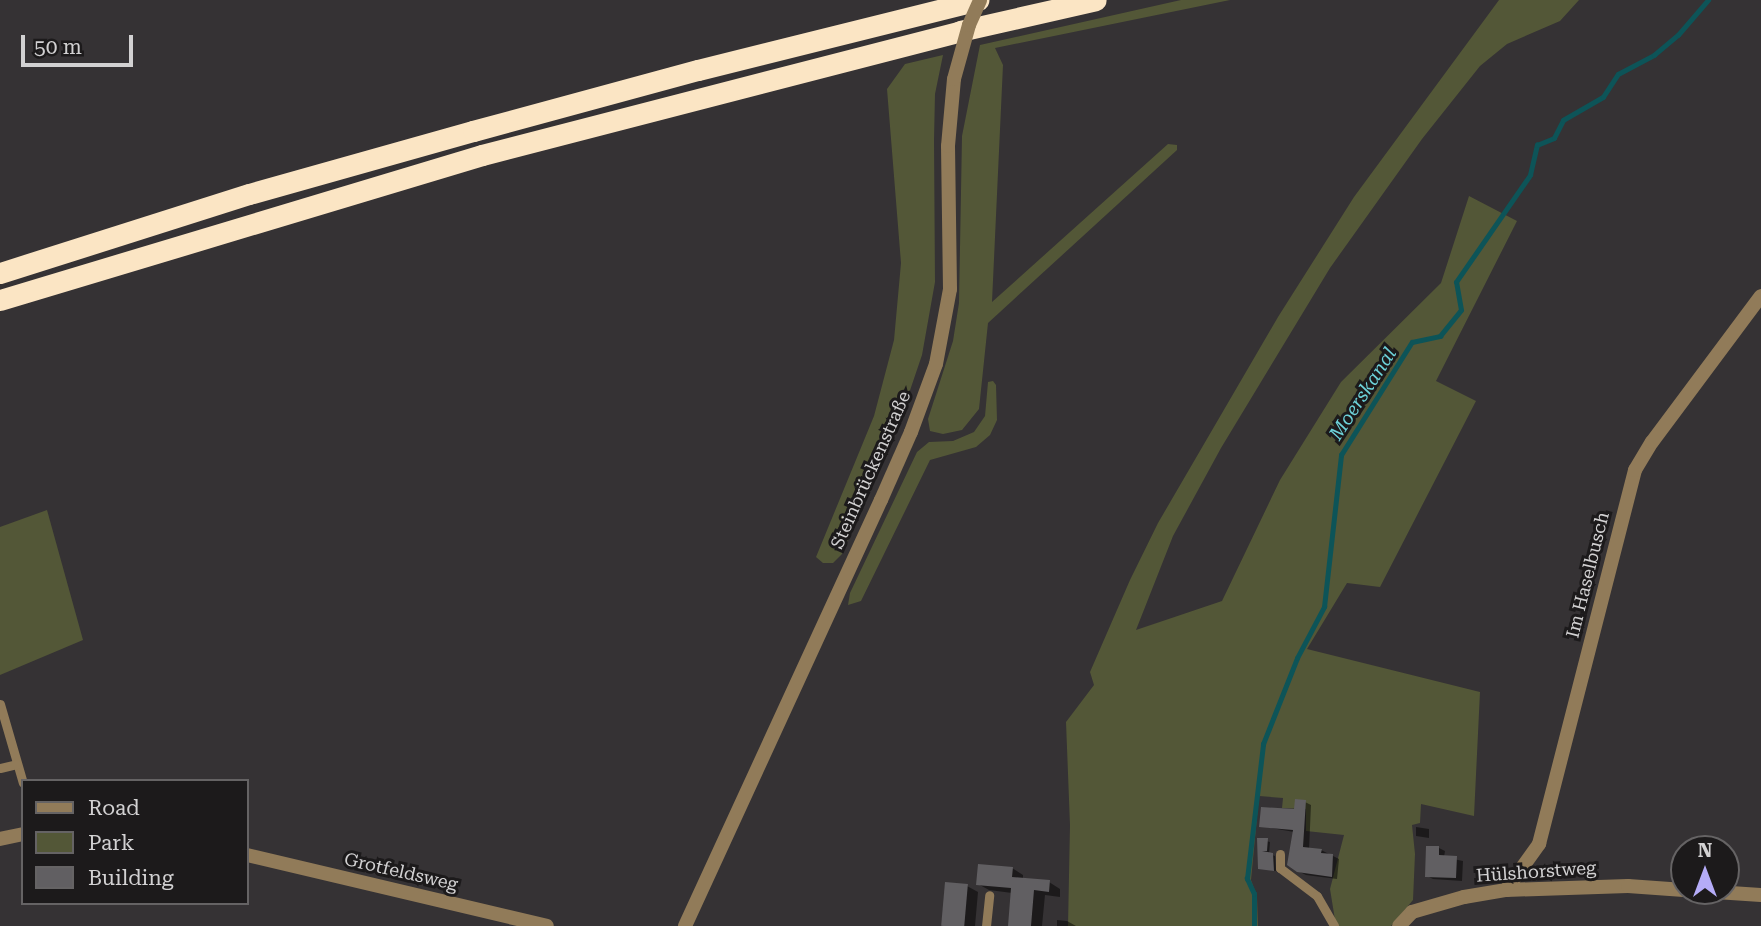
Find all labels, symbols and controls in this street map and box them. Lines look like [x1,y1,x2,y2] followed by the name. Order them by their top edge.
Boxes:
[24,21,136,65] scale bar
[34,35,82,59] text: 50 m
[1325,344,1401,444] water label: Moerskanal
[826,388,916,552] street label: Steinbrückenstraße
[1562,510,1614,640] street label: Im Haselbusch
[21,779,248,905] legend
[88,796,140,820] text: Road
[88,831,134,855] text: Park
[1670,835,1740,905] north arrow
[1698,839,1712,862] text: N
[342,848,460,896] street label: Grotfeldsweg
[1475,857,1597,887] street label: Hülshorstweg
[88,866,174,890] text: Building

